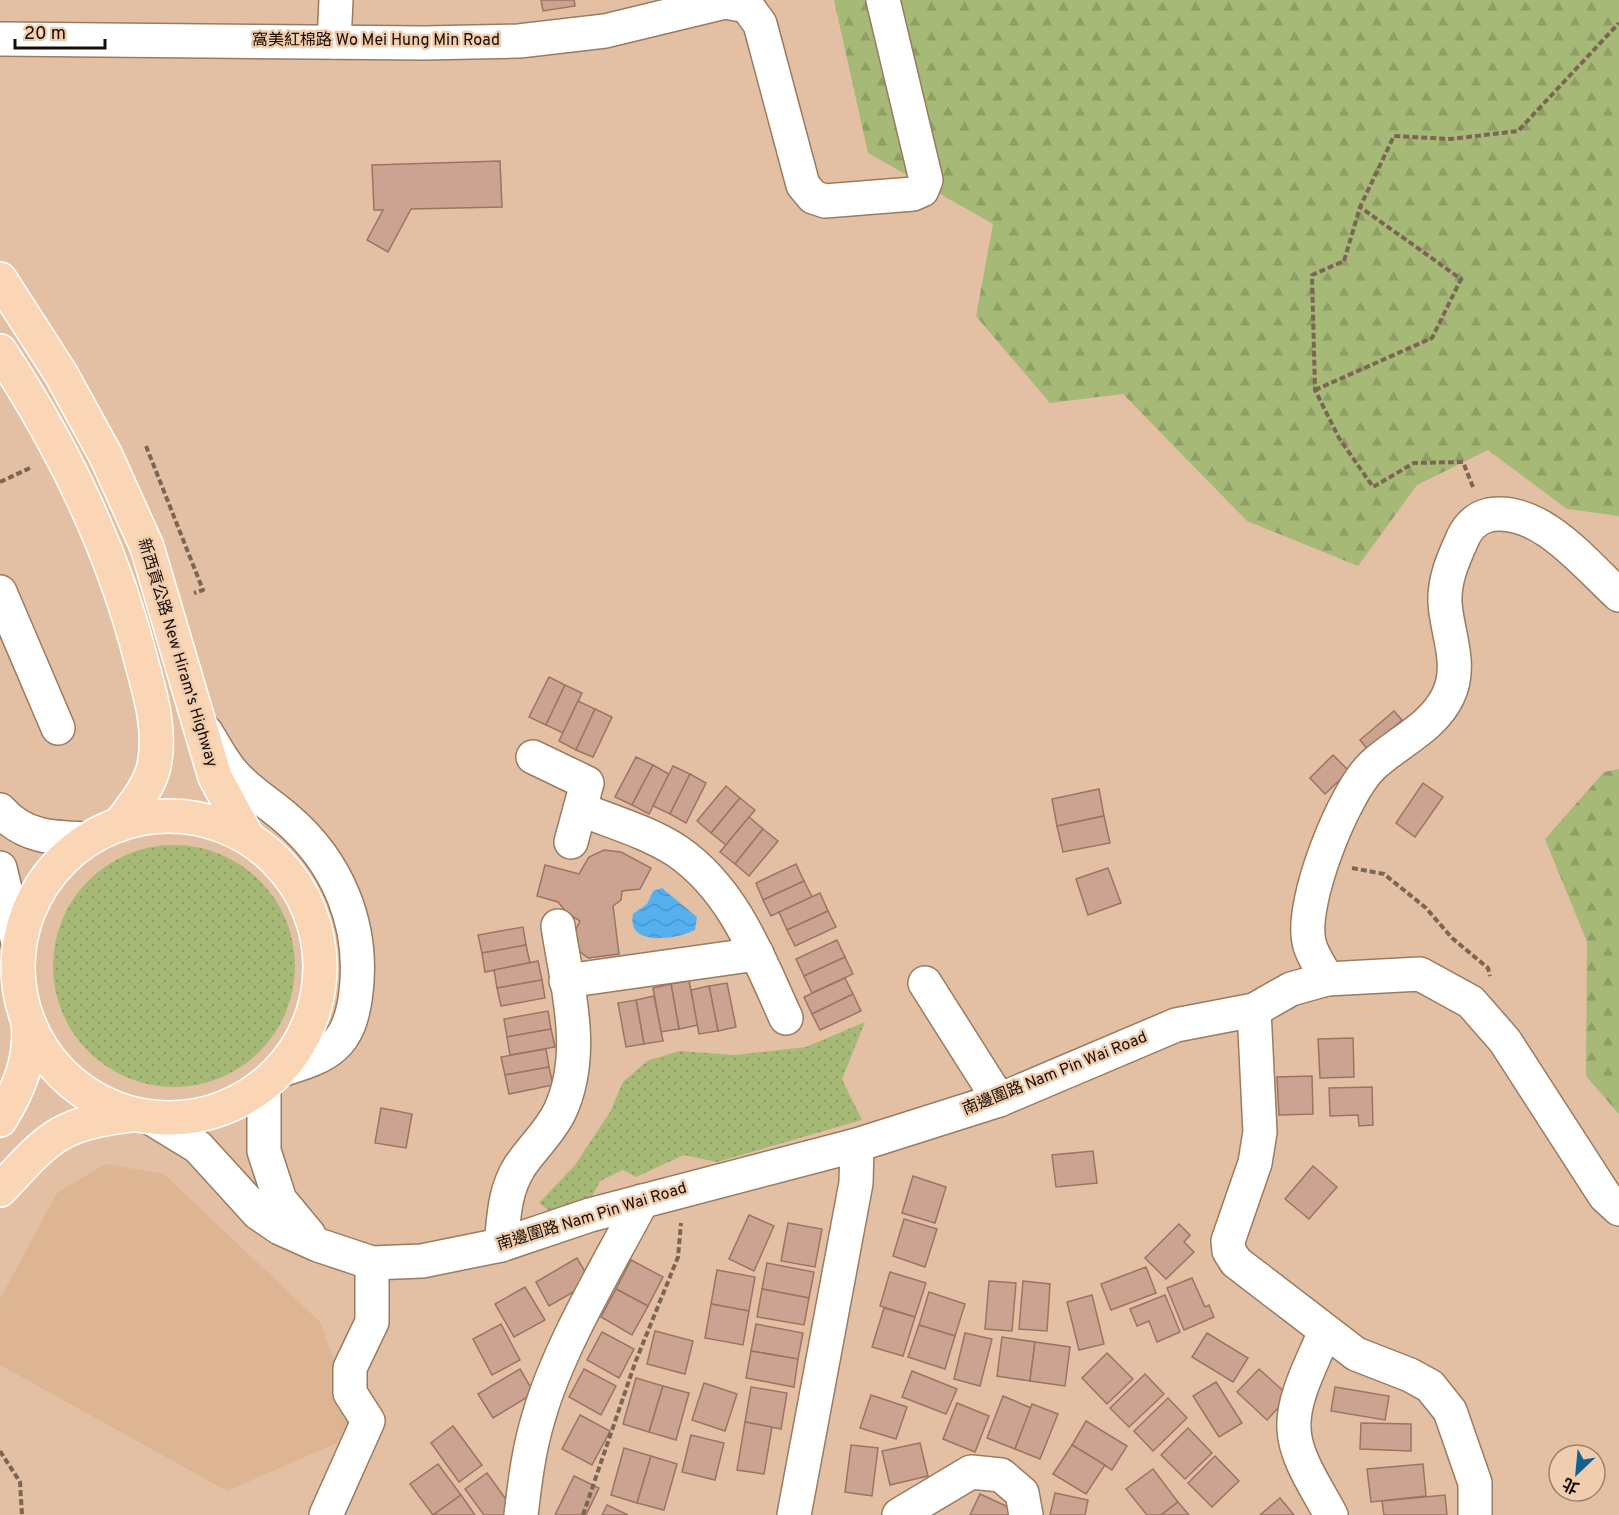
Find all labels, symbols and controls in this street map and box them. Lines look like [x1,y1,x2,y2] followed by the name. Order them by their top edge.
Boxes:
[15,12,105,50] scale bar
[24,23,66,46] text: 20 m
[252,31,500,51] street label: 窩美紅棉路 Wo Mei Hung Min Road
[133,536,221,770] street label: 新西貢公路 New Hiram's Highway
[960,1028,1150,1120] street label: 南邊圍路 Nam Pin Wai Road
[495,1179,689,1255] street label: 南邊圍路 Nam Pin Wai Road
[1547,1443,1607,1503] north arrow
[1560,1472,1583,1497] text: 北

